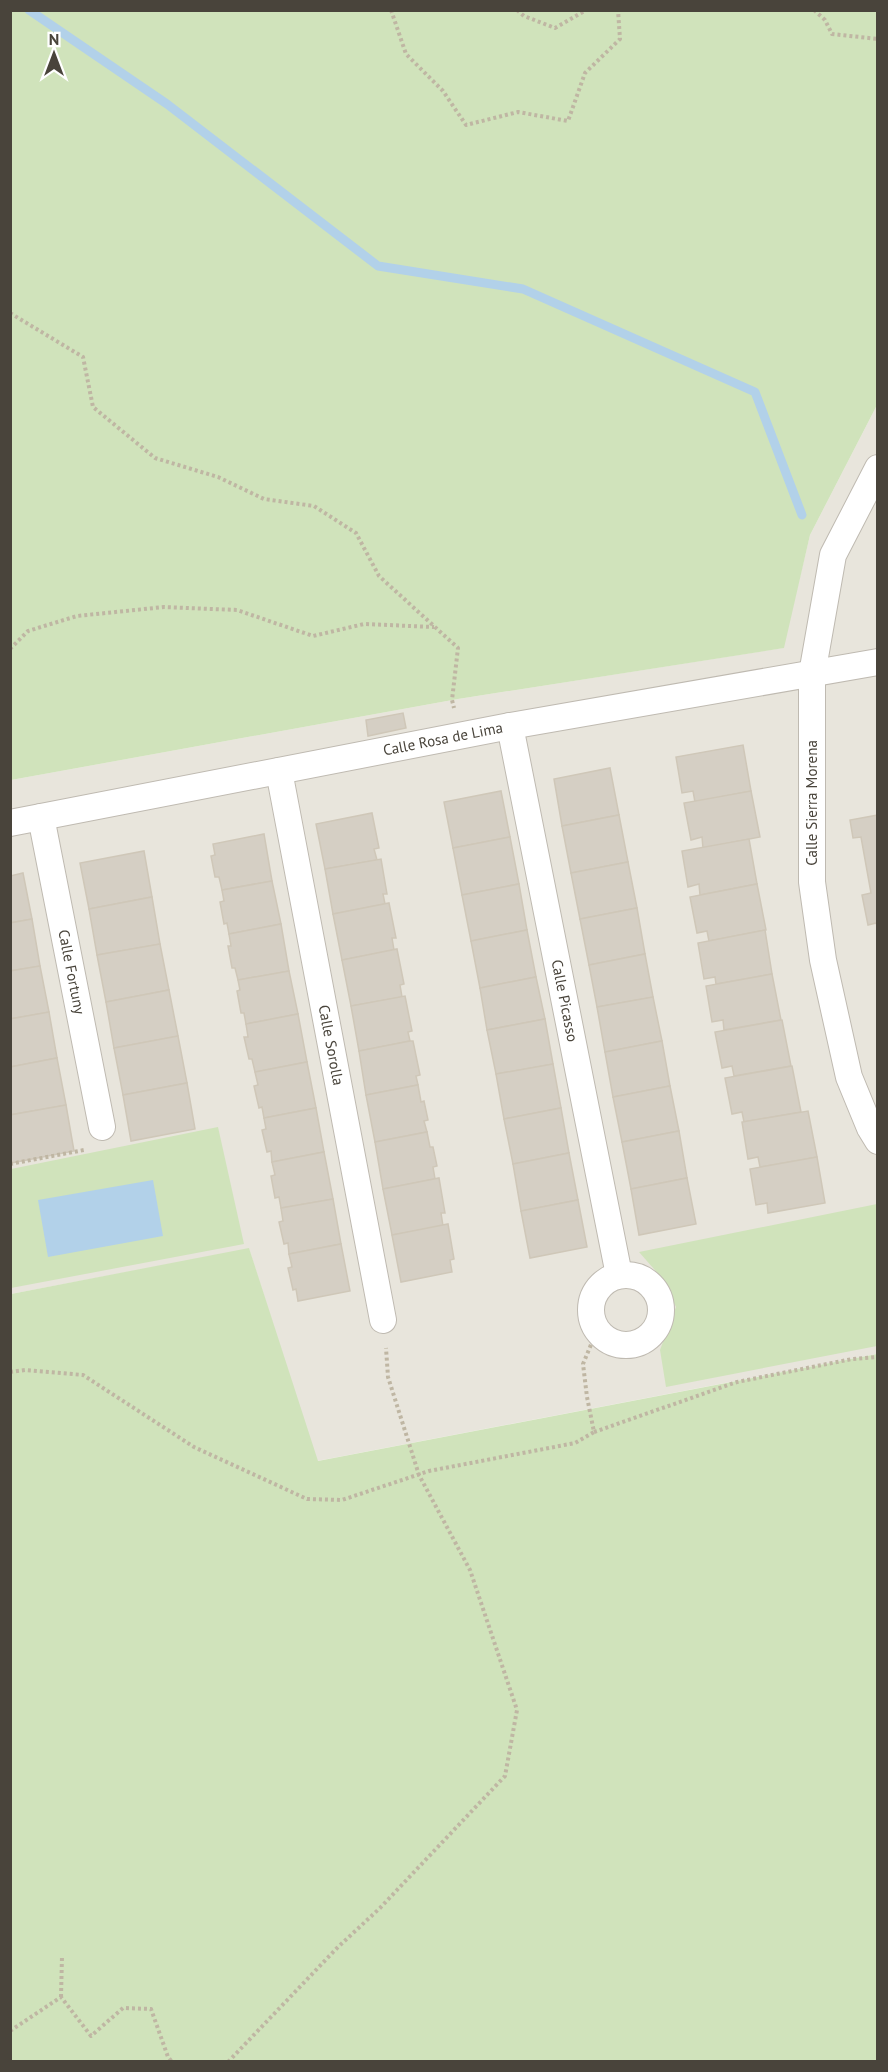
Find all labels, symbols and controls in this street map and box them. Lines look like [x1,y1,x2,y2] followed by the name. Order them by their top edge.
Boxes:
[24,24,84,84] north arrow
[49,29,59,49] text: N
[381,718,504,759] street label: Calle Rosa de Lima
[802,740,821,866] street label: Calle Sierra Morena
[54,928,90,1016] street label: Calle Fortuny
[548,958,582,1043] street label: Calle Picasso
[314,1003,348,1087] street label: Calle Sorolla

